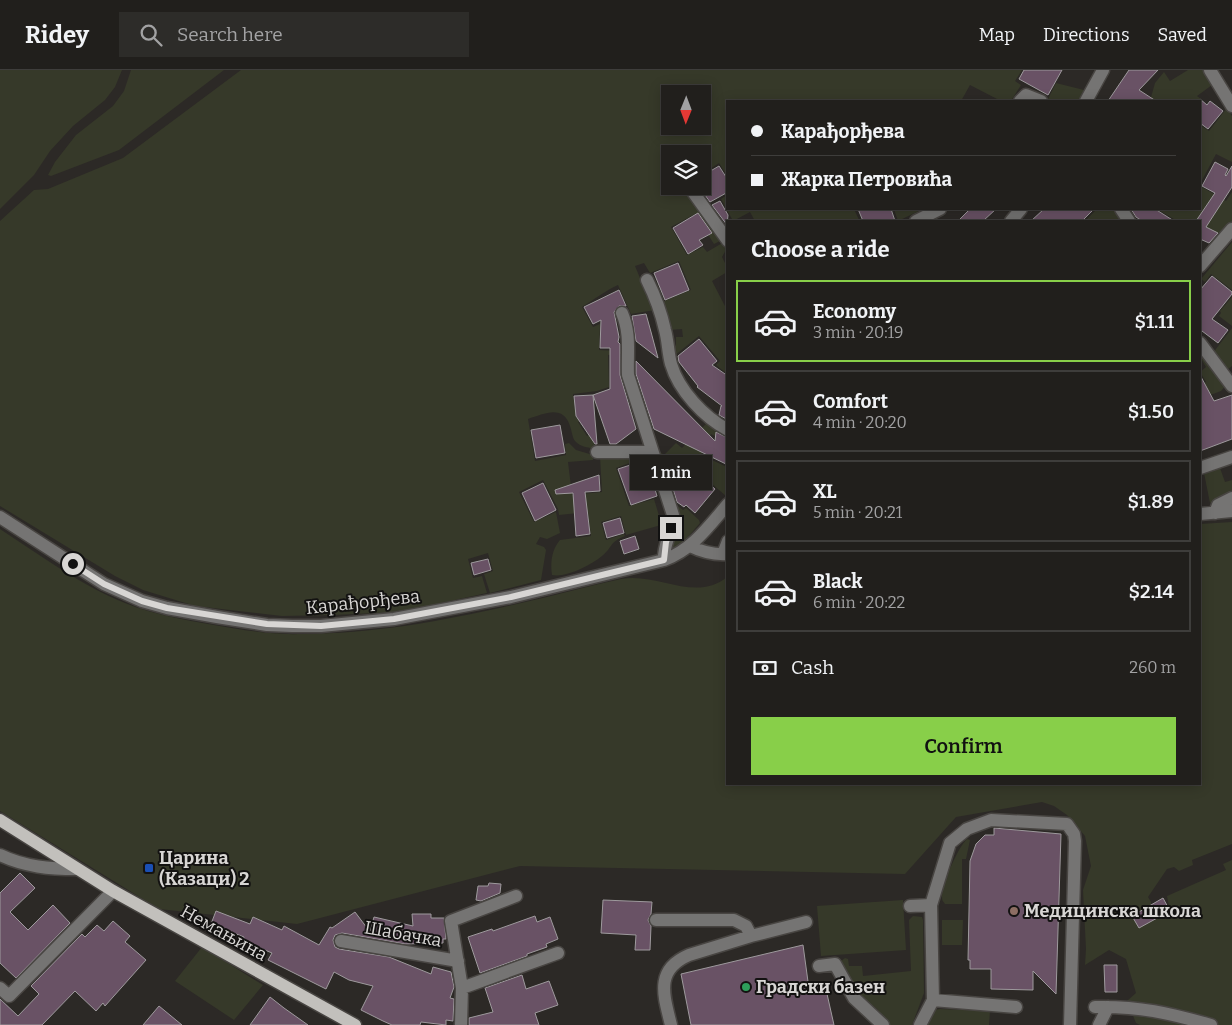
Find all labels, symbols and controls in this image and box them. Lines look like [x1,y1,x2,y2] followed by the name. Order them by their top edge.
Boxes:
[119,12,469,57] search box
[25,21,89,49] text: Ridey
[137,21,165,49] icon: search
[177,23,283,46] text: Search here
[979,24,1015,46] text: Map
[1043,24,1130,46] text: Directions
[1158,24,1207,46] text: Saved
[661,85,711,135] north arrow
[661,85,711,195] map controls
[781,120,905,143] text: Карађорђева
[661,145,711,195] button: layers
[781,168,952,191] text: Жарка Петровића
[751,236,890,263] text: Choose a ride
[753,299,798,344] icon: car
[813,300,896,323] text: Economy
[1134,310,1174,333] text: $1.11
[813,323,903,342] text: 3 min · 20:19
[753,389,798,434] icon: car
[813,390,888,413] text: Comfort
[1128,400,1174,423] text: $1.50
[813,413,907,432] text: 4 min · 20:20
[630,456,712,490] callout: 1 min
[651,463,691,482] text: 1 min
[753,479,798,524] icon: car
[813,480,837,503] text: XL
[1127,490,1174,513] text: $1.89
[813,503,902,522] text: 5 min · 20:21
[660,517,682,539] route end
[62,553,84,575] route start
[753,569,798,614] icon: car
[813,570,863,593] text: Black
[1128,580,1174,603] text: $2.14
[305,585,421,619] street label: Карађорђева
[813,593,905,612] text: 6 min · 20:22
[751,654,779,682] icon: cash
[791,656,834,679] text: Cash
[1129,658,1176,677] text: 260 m
[751,717,1176,775] button: Confirm
[159,847,249,890] place label: Царина (Казаци) 2
[143,862,155,874] marker: Царина (Казаци) 2
[177,900,271,966] street label: Немањина
[1024,900,1201,922] place label: Медицинска школа
[1008,905,1020,917] marker: Медицинска школа
[363,916,444,952] street label: Шабачка
[756,976,885,998] place label: Градски базен
[740,981,752,993] marker: Градски базен

